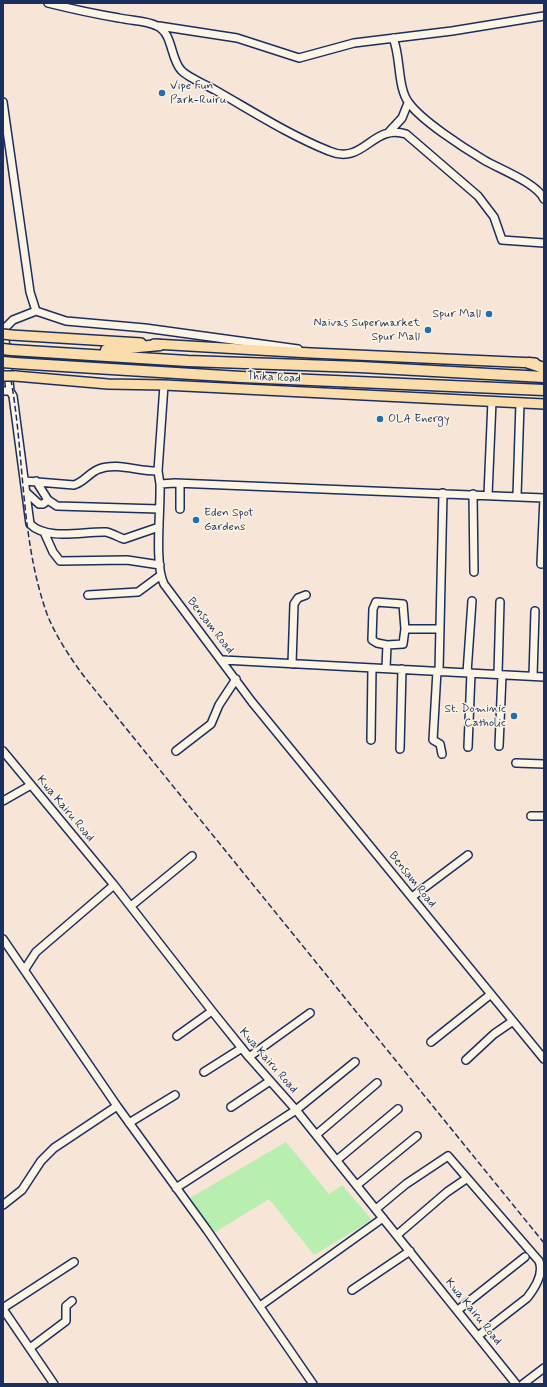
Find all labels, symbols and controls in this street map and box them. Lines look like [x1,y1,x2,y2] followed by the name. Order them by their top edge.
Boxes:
[170,79,226,107] place label: Vipe Fun Park-Ruiru
[157,88,167,98] marker: Vipe Fun Park-Ruiru
[432,307,481,321] place label: Spur Mall
[484,309,494,319] marker: Spur Mall
[314,316,420,344] place label: Naivas Supermarket Spur Mall
[423,325,433,335] marker: Naivas Supermarket Spur Mall
[247,369,301,387] street label: Thika Road
[388,412,449,426] place label: OLA Energy
[375,414,385,424] marker: OLA Energy
[204,506,254,534] place label: Eden Spot Gardens
[191,515,201,525] marker: Eden Spot Gardens
[183,595,237,657] street label: Bensam Road
[444,702,506,730] place label: St. Dominic Catholic
[509,711,519,721] marker: St. Dominic Catholic
[33,773,97,845] street label: Kwa Kairu Road
[385,849,439,911] street label: Bensam Road
[236,1025,300,1097] street label: Kwa Kairu Road
[442,1276,504,1348] street label: Kwa Kairu Road

